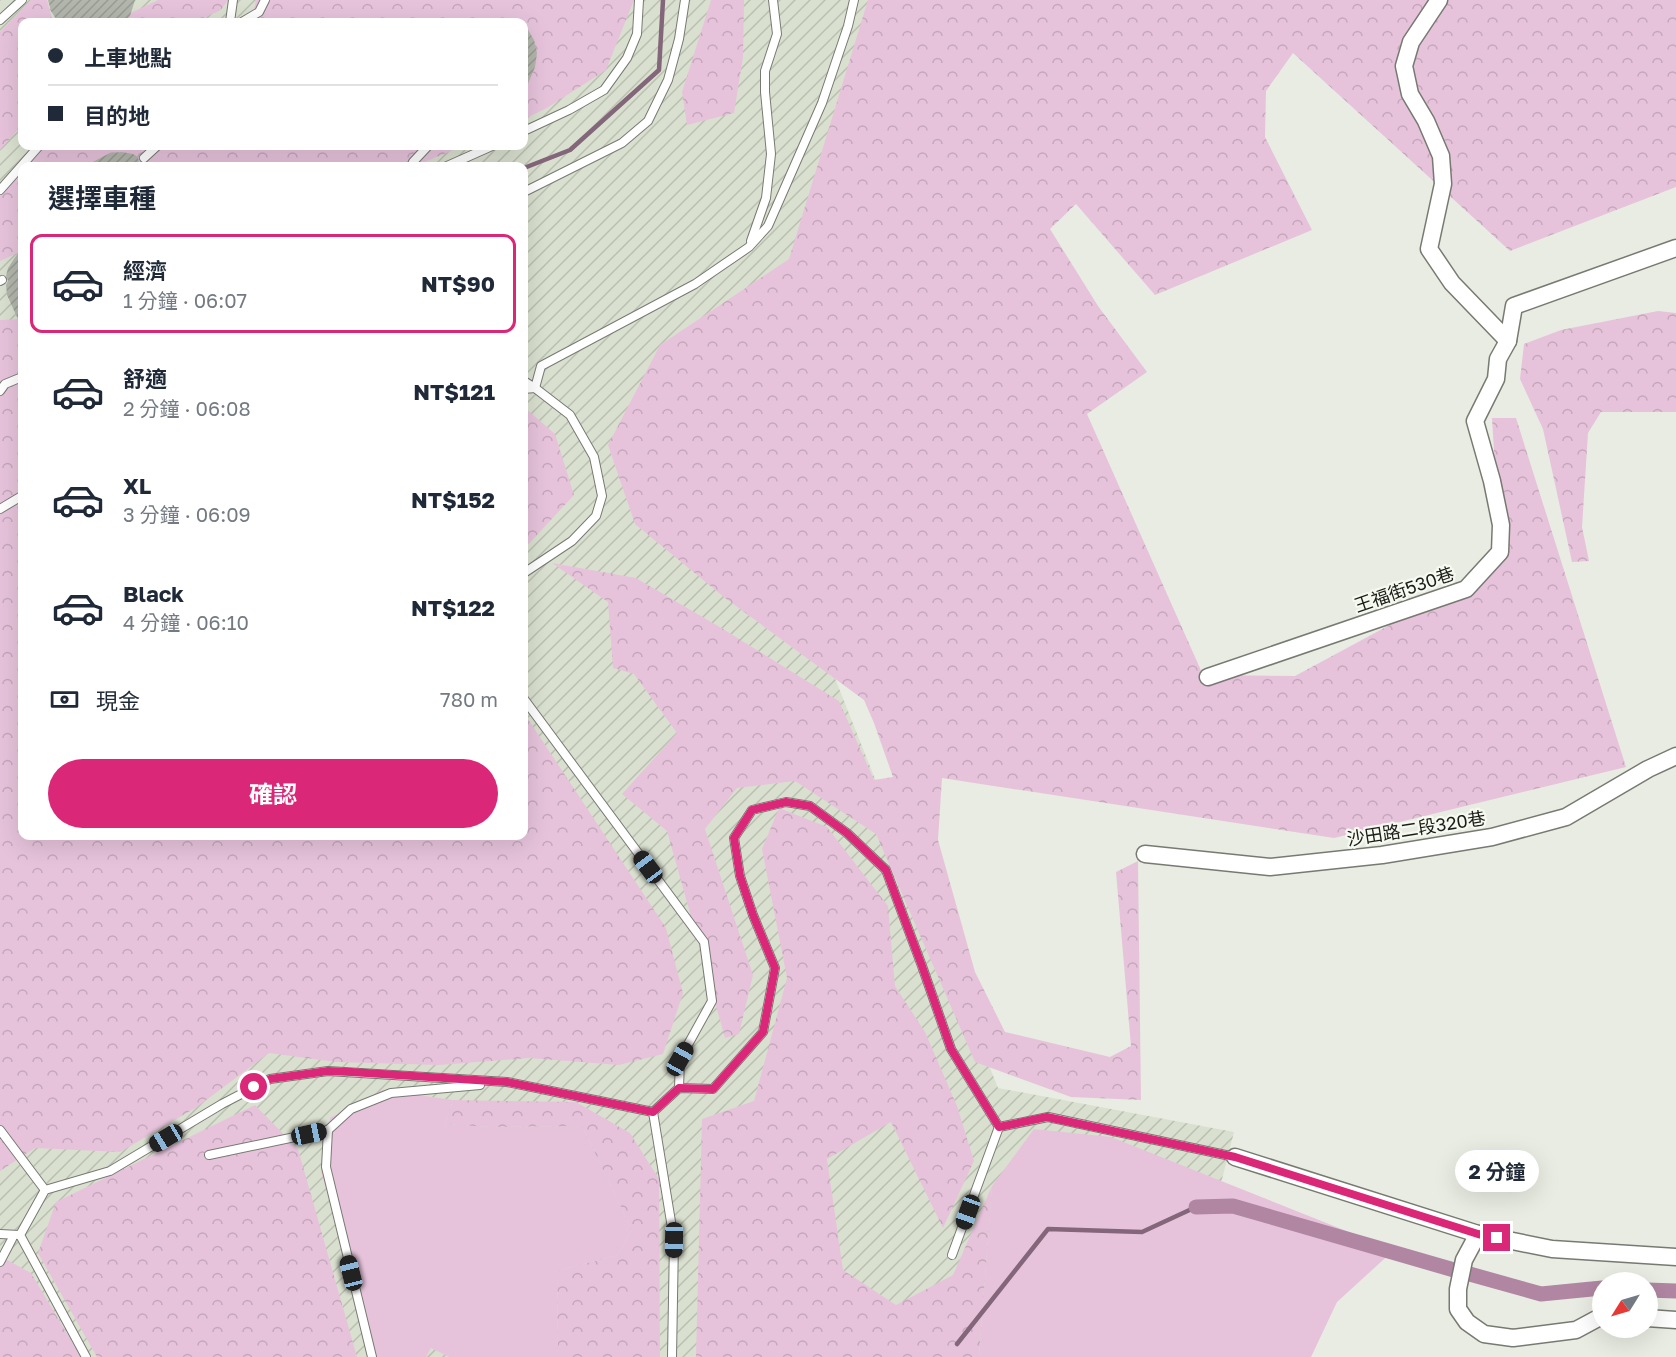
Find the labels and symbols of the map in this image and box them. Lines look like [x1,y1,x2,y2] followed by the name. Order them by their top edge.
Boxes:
[1351,562,1457,616] street label: 王福街530巷
[1345,806,1487,850] street label: 沙田路二段320巷
[630,847,666,887] car
[663,1039,697,1079] car
[240,1073,267,1100] route start
[146,1121,186,1155] car
[290,1121,328,1147] car
[1455,1151,1539,1193] callout: 2 分鐘
[953,1192,983,1232] car
[665,1222,683,1258] car
[1483,1224,1510,1251] route end
[338,1253,364,1293] car
[1592,1272,1658,1338] north arrow

